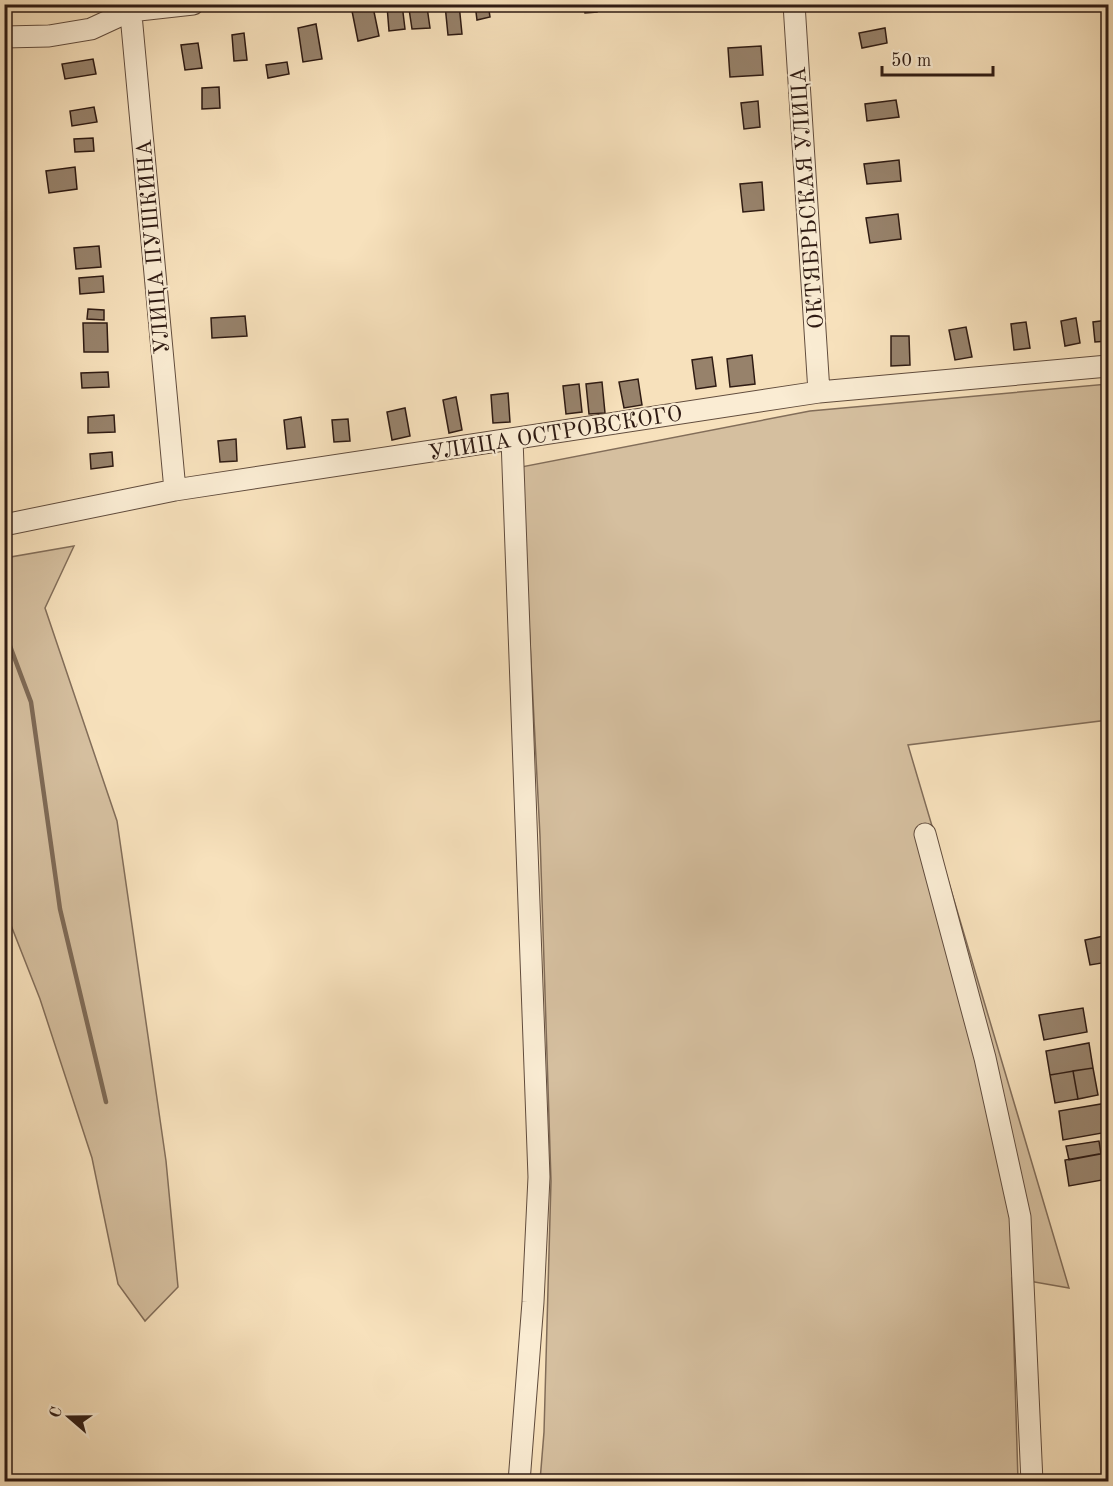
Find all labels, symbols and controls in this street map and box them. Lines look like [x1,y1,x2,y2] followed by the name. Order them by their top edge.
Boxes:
[882,39,993,77] scale bar
[891,52,931,70] text: 50 m
[788,66,828,330] street label: ОКТЯБРЬСКАЯ УЛИЦА
[134,138,174,355] street label: УЛИЦА ПУШКИНА
[427,403,684,465] street label: УЛИЦА ОСТРОВСКОГО
[39,1387,99,1447] north arrow
[47,1405,66,1420] text: С

